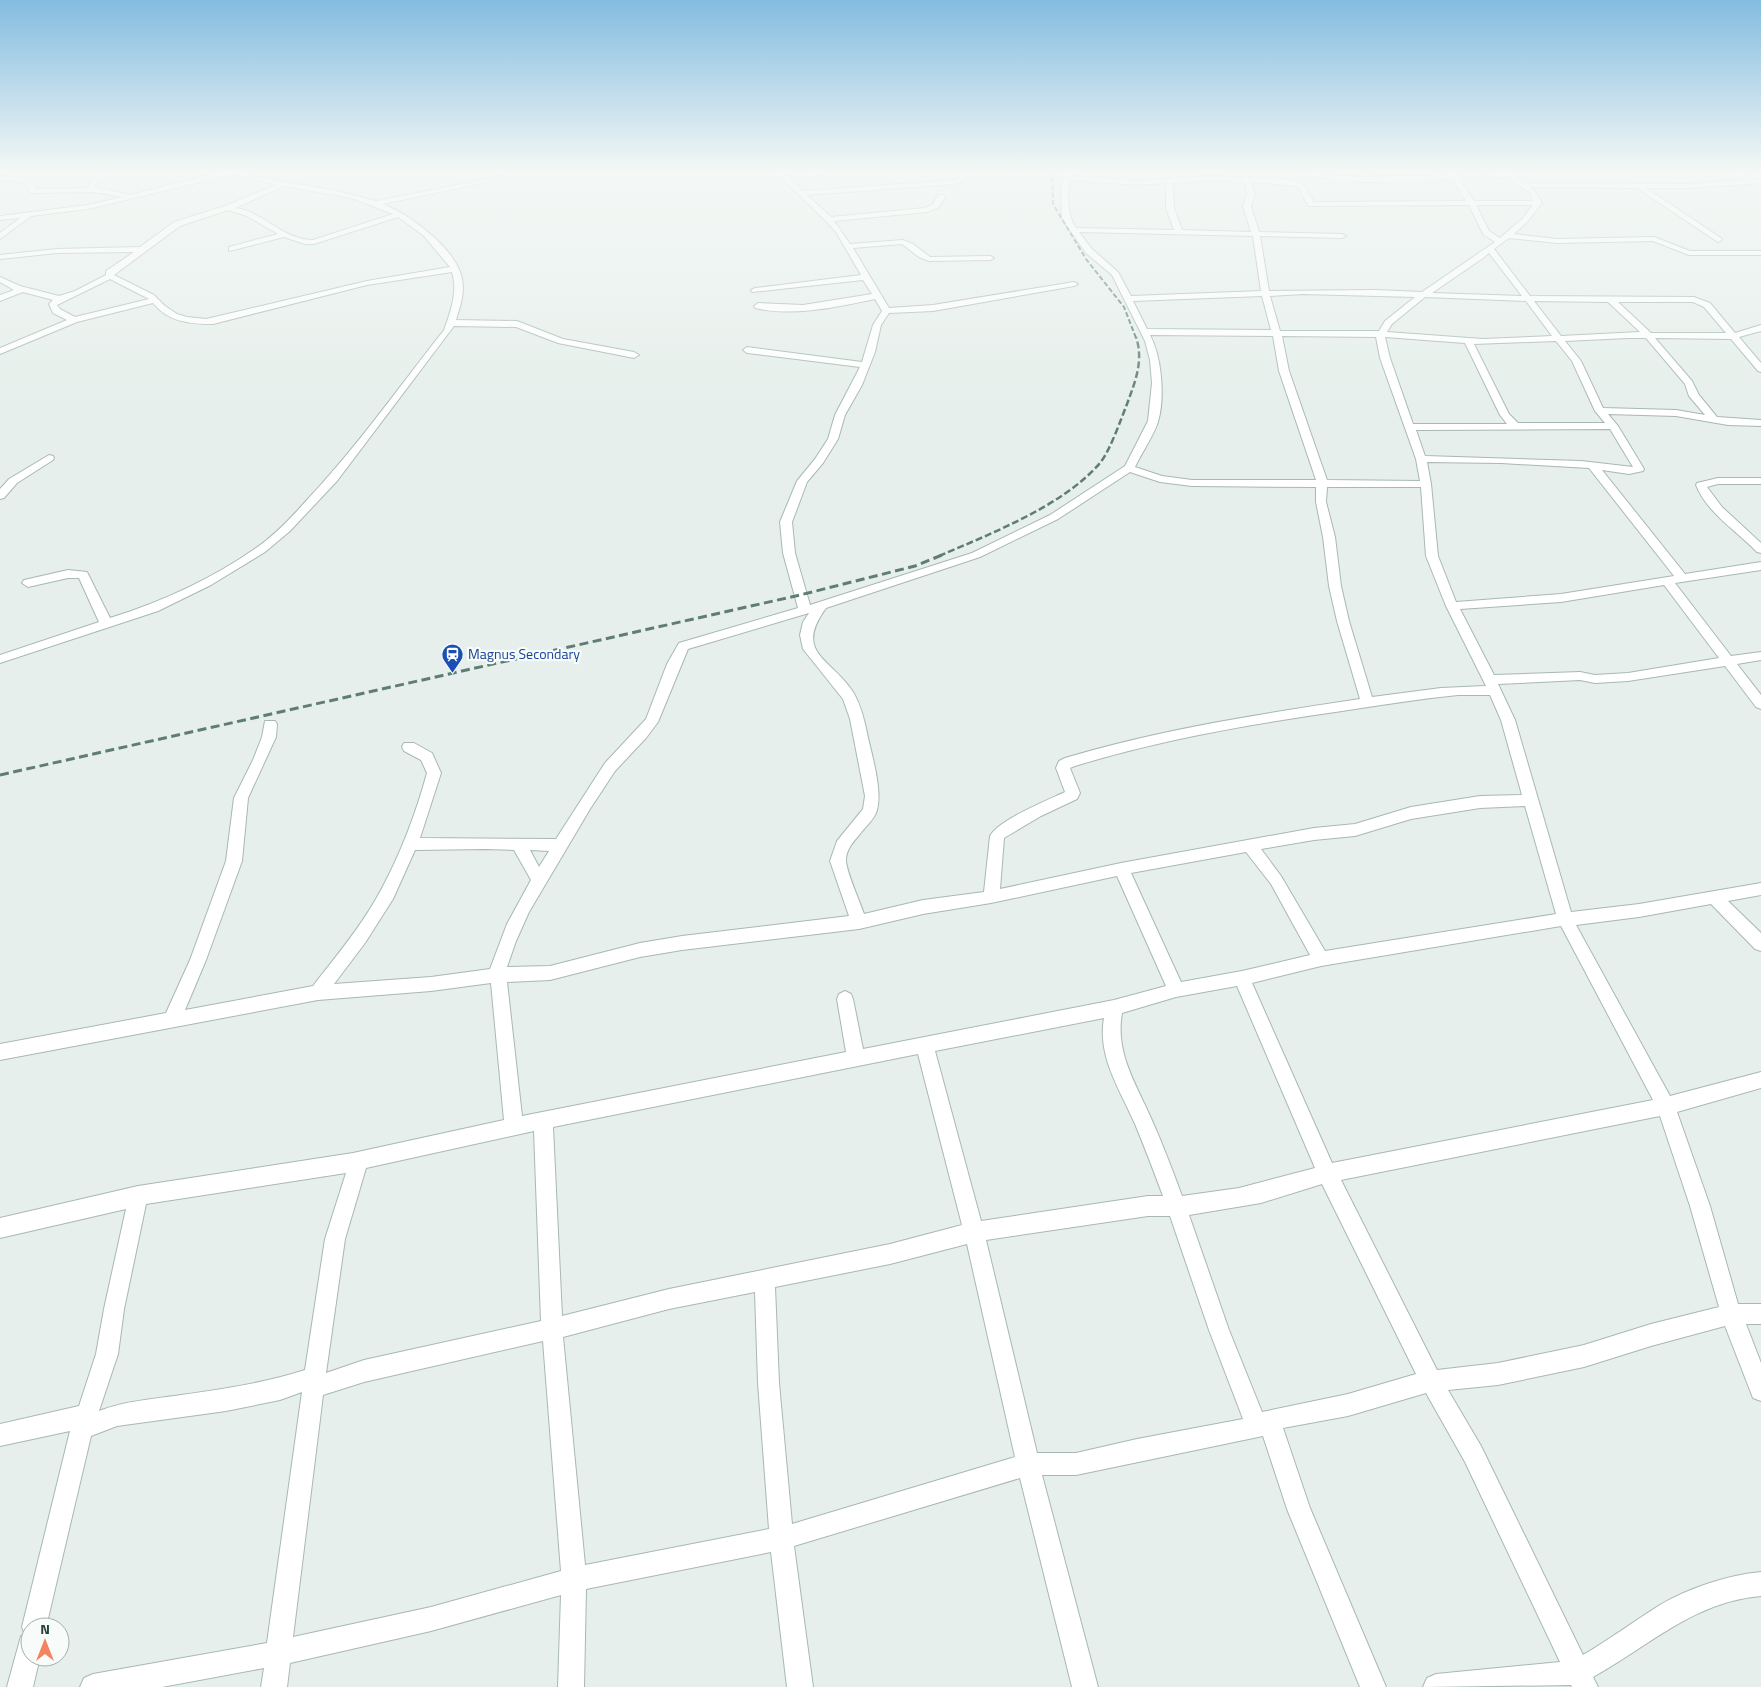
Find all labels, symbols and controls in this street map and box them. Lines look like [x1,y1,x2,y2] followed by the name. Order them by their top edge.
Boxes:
[440,642,464,673] station icon: Magnus Secondary
[468,643,580,664] place label: Magnus Secondary
[20,1617,70,1667] north arrow
[40,1618,50,1639] text: N

